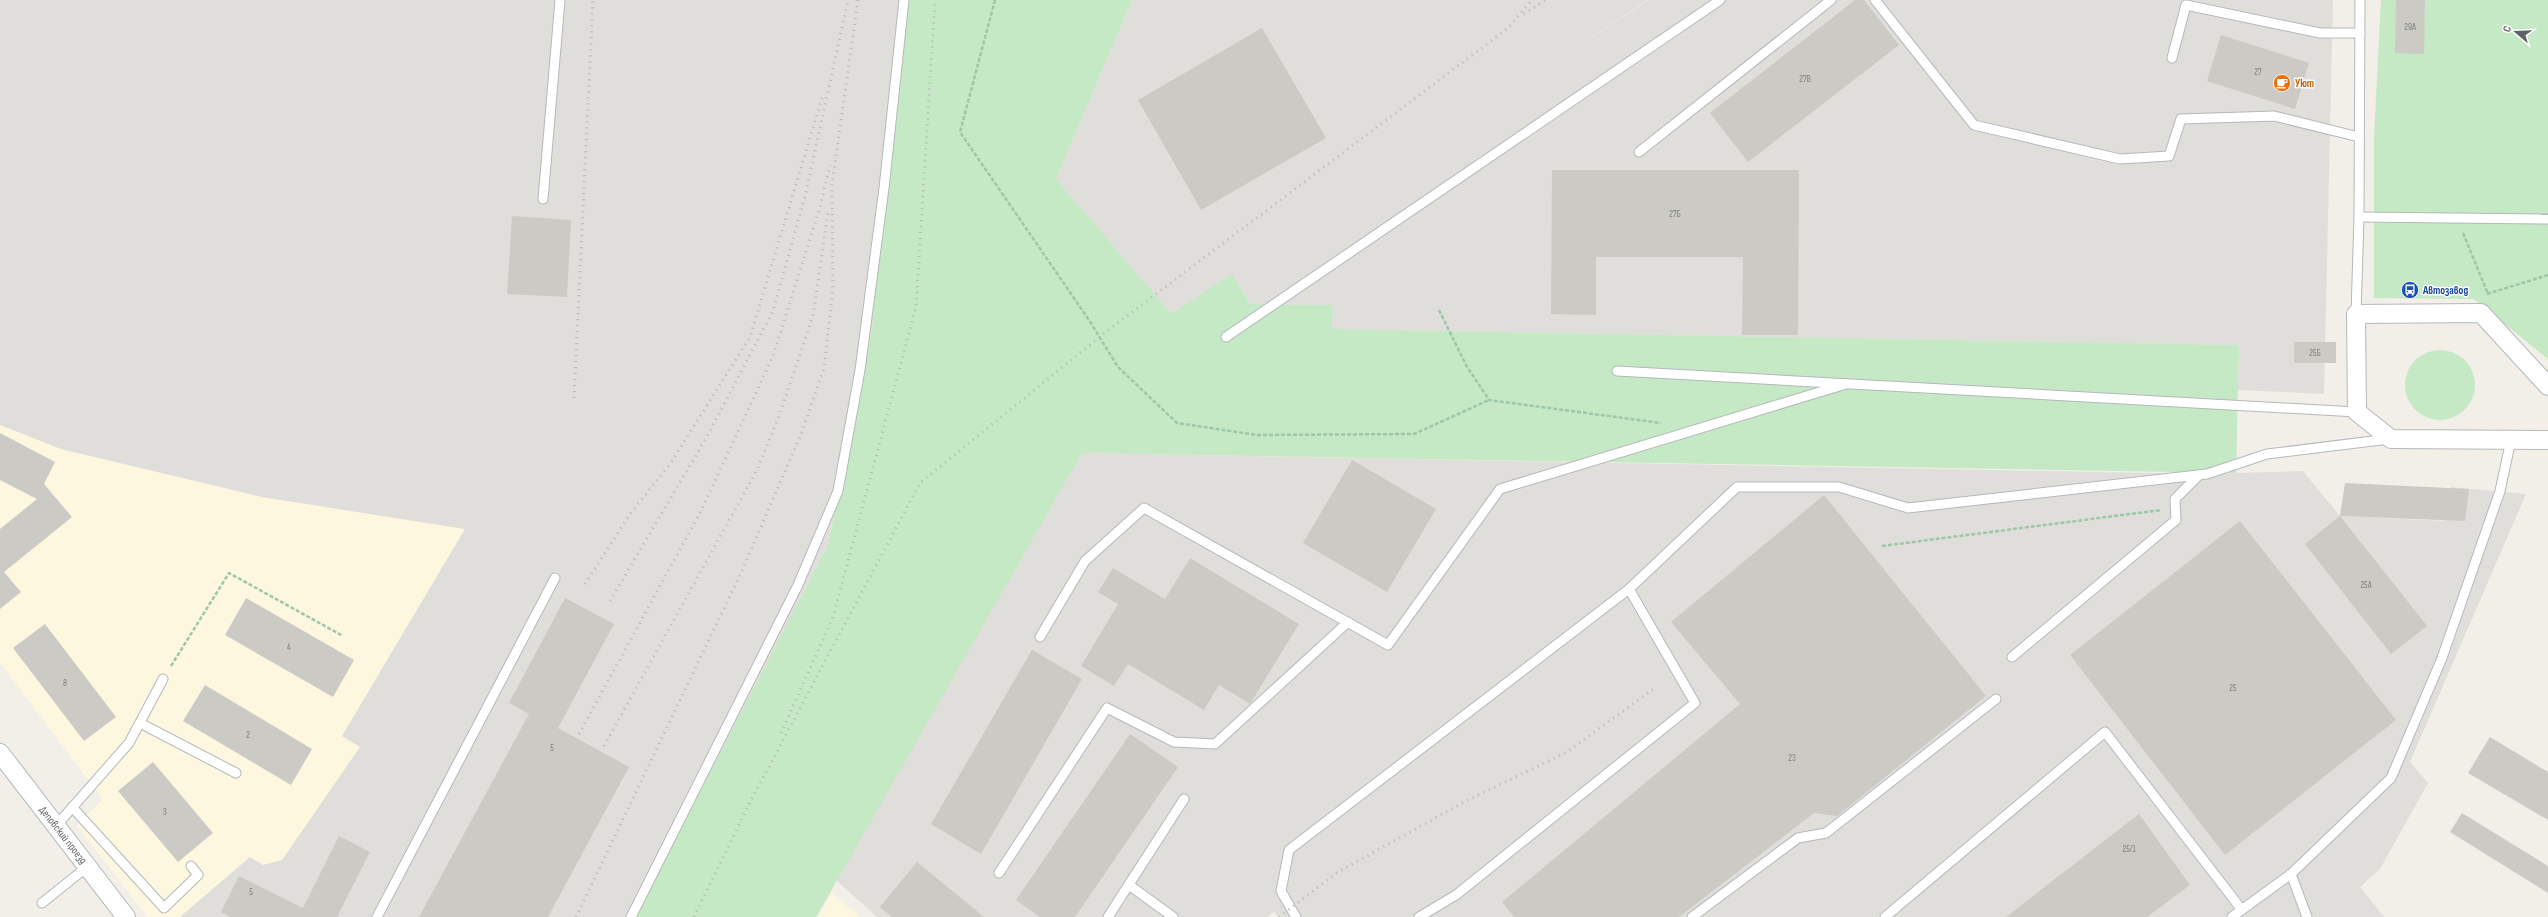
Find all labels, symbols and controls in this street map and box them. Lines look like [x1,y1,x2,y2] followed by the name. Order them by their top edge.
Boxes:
[2496,12,2536,52] north arrow
[2404,22,2416,33] house number: 29А
[2500,24,2514,34] text: С
[2254,67,2262,78] house number: 27
[2272,73,2292,93] cafe icon: Уют
[1799,74,1811,85] house number: 27В
[2295,77,2314,90] place label: Уют
[1669,209,1681,220] house number: 27Б
[2400,280,2420,300] bus stop icon: Автозавод
[2422,284,2468,297] place label: Автозавод
[2309,348,2321,359] house number: 25Б
[2360,580,2372,591] house number: 25А
[287,642,291,653] house number: 4
[63,678,67,689] house number: 8
[2229,683,2237,694] house number: 25
[246,730,250,741] house number: 2
[550,743,554,754] house number: 5
[1788,753,1796,764] house number: 23
[36,803,90,867] street label: Деповский проезд
[163,807,167,818] house number: 3
[2122,844,2136,855] house number: 25/1
[249,887,253,898] house number: 5

